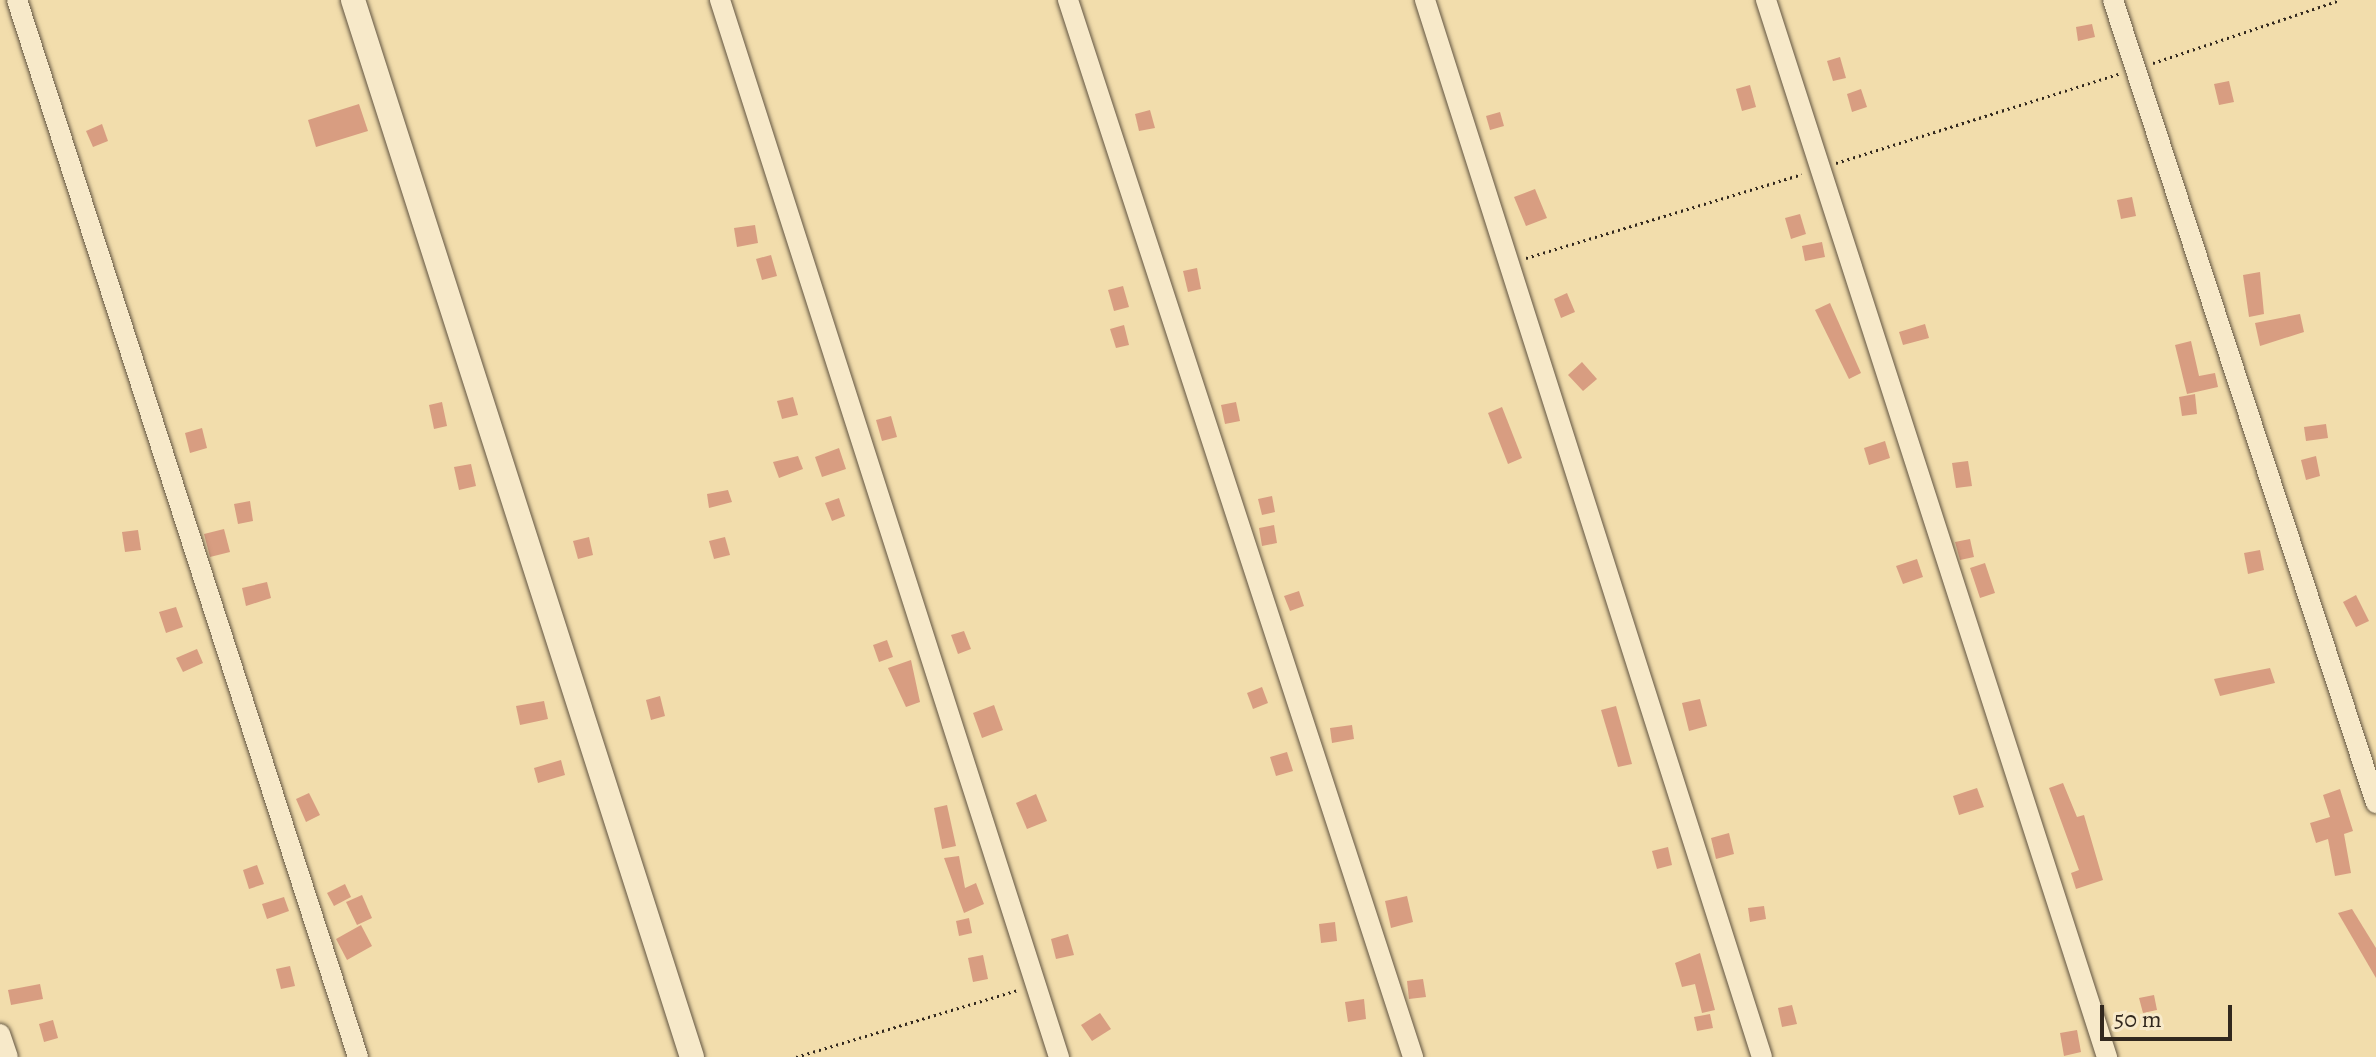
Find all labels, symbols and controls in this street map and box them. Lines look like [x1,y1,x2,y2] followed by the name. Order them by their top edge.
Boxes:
[2104,989,2236,1039] scale bar
[2114,1003,2162,1035] text: 50 m

